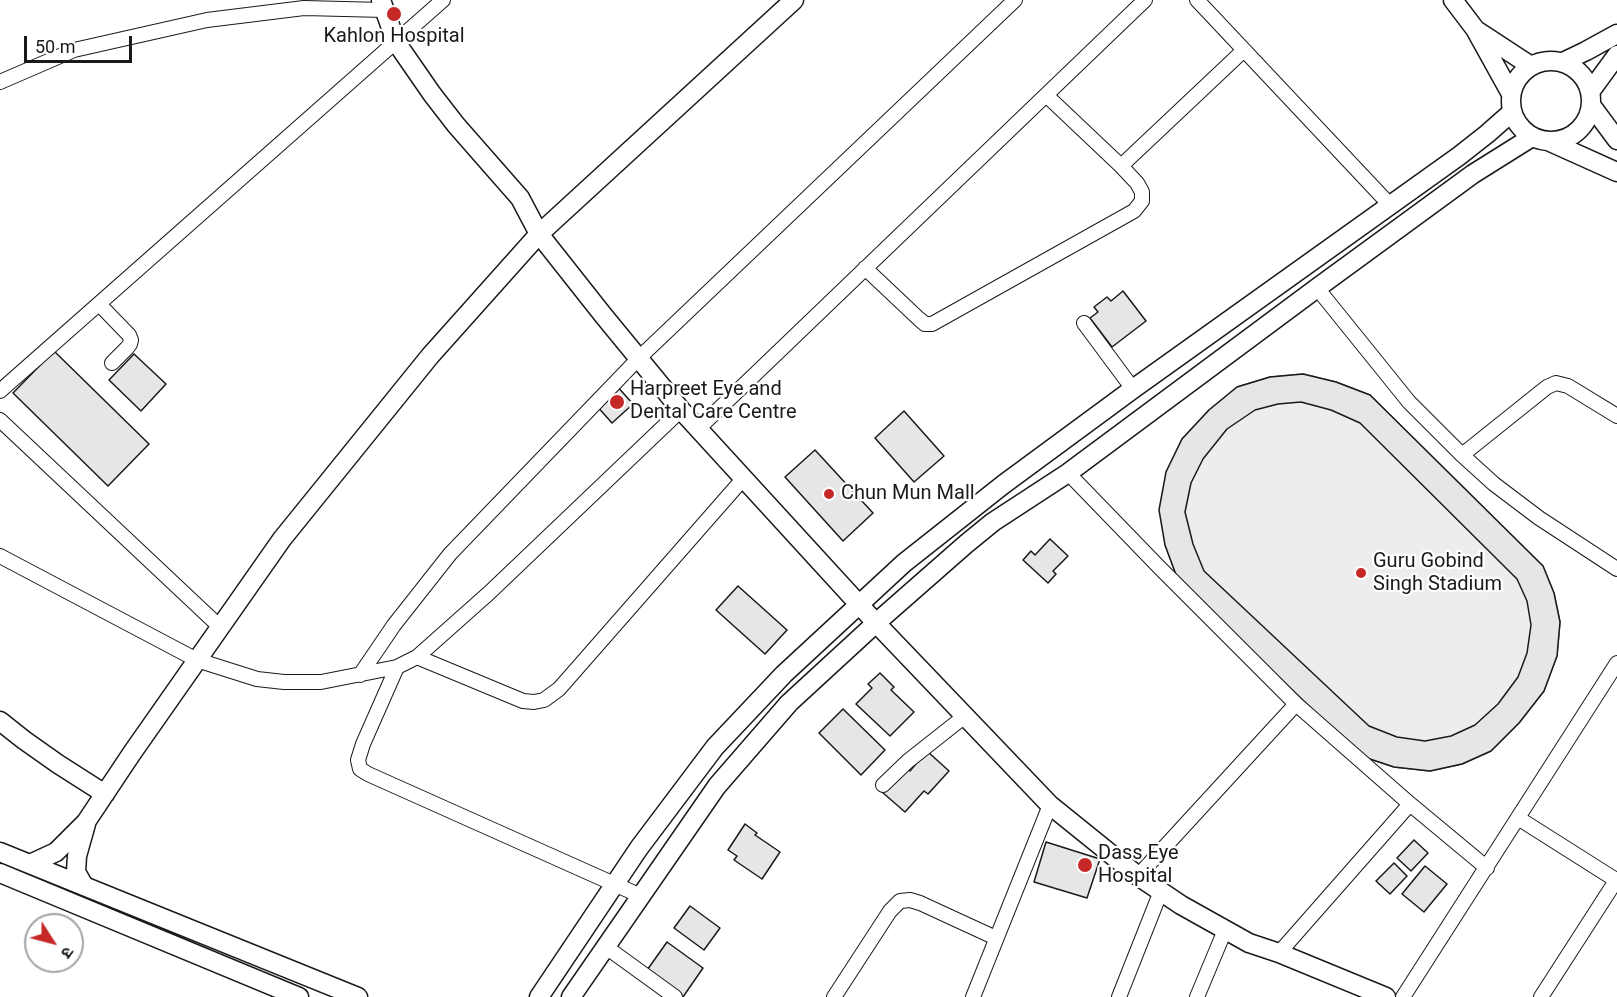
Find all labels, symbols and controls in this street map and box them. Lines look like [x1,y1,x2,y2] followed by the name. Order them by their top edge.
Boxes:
[385,5,403,23] marker: Kahlon Hospital
[27,24,135,62] scale bar
[323,25,465,49] place label: Kahlon Hospital
[35,36,75,57] text: 50 m
[630,378,796,425] place label: Harpreet Eye and Dental Care Centre
[608,393,626,411] marker: Harpreet Eye and Dental Care Centre
[841,482,975,506] place label: Chun Mun Mall
[822,487,836,501] marker: Chun Mun Mall
[1373,550,1502,597] place label: Guru Gobind Singh Stadium
[1354,566,1368,580] marker: Guru Gobind Singh Stadium
[1098,842,1179,889] place label: Dass Eye Hospital
[1076,856,1094,874] marker: Dass Eye Hospital
[24,913,84,973] north arrow
[57,943,78,962] text: उ

